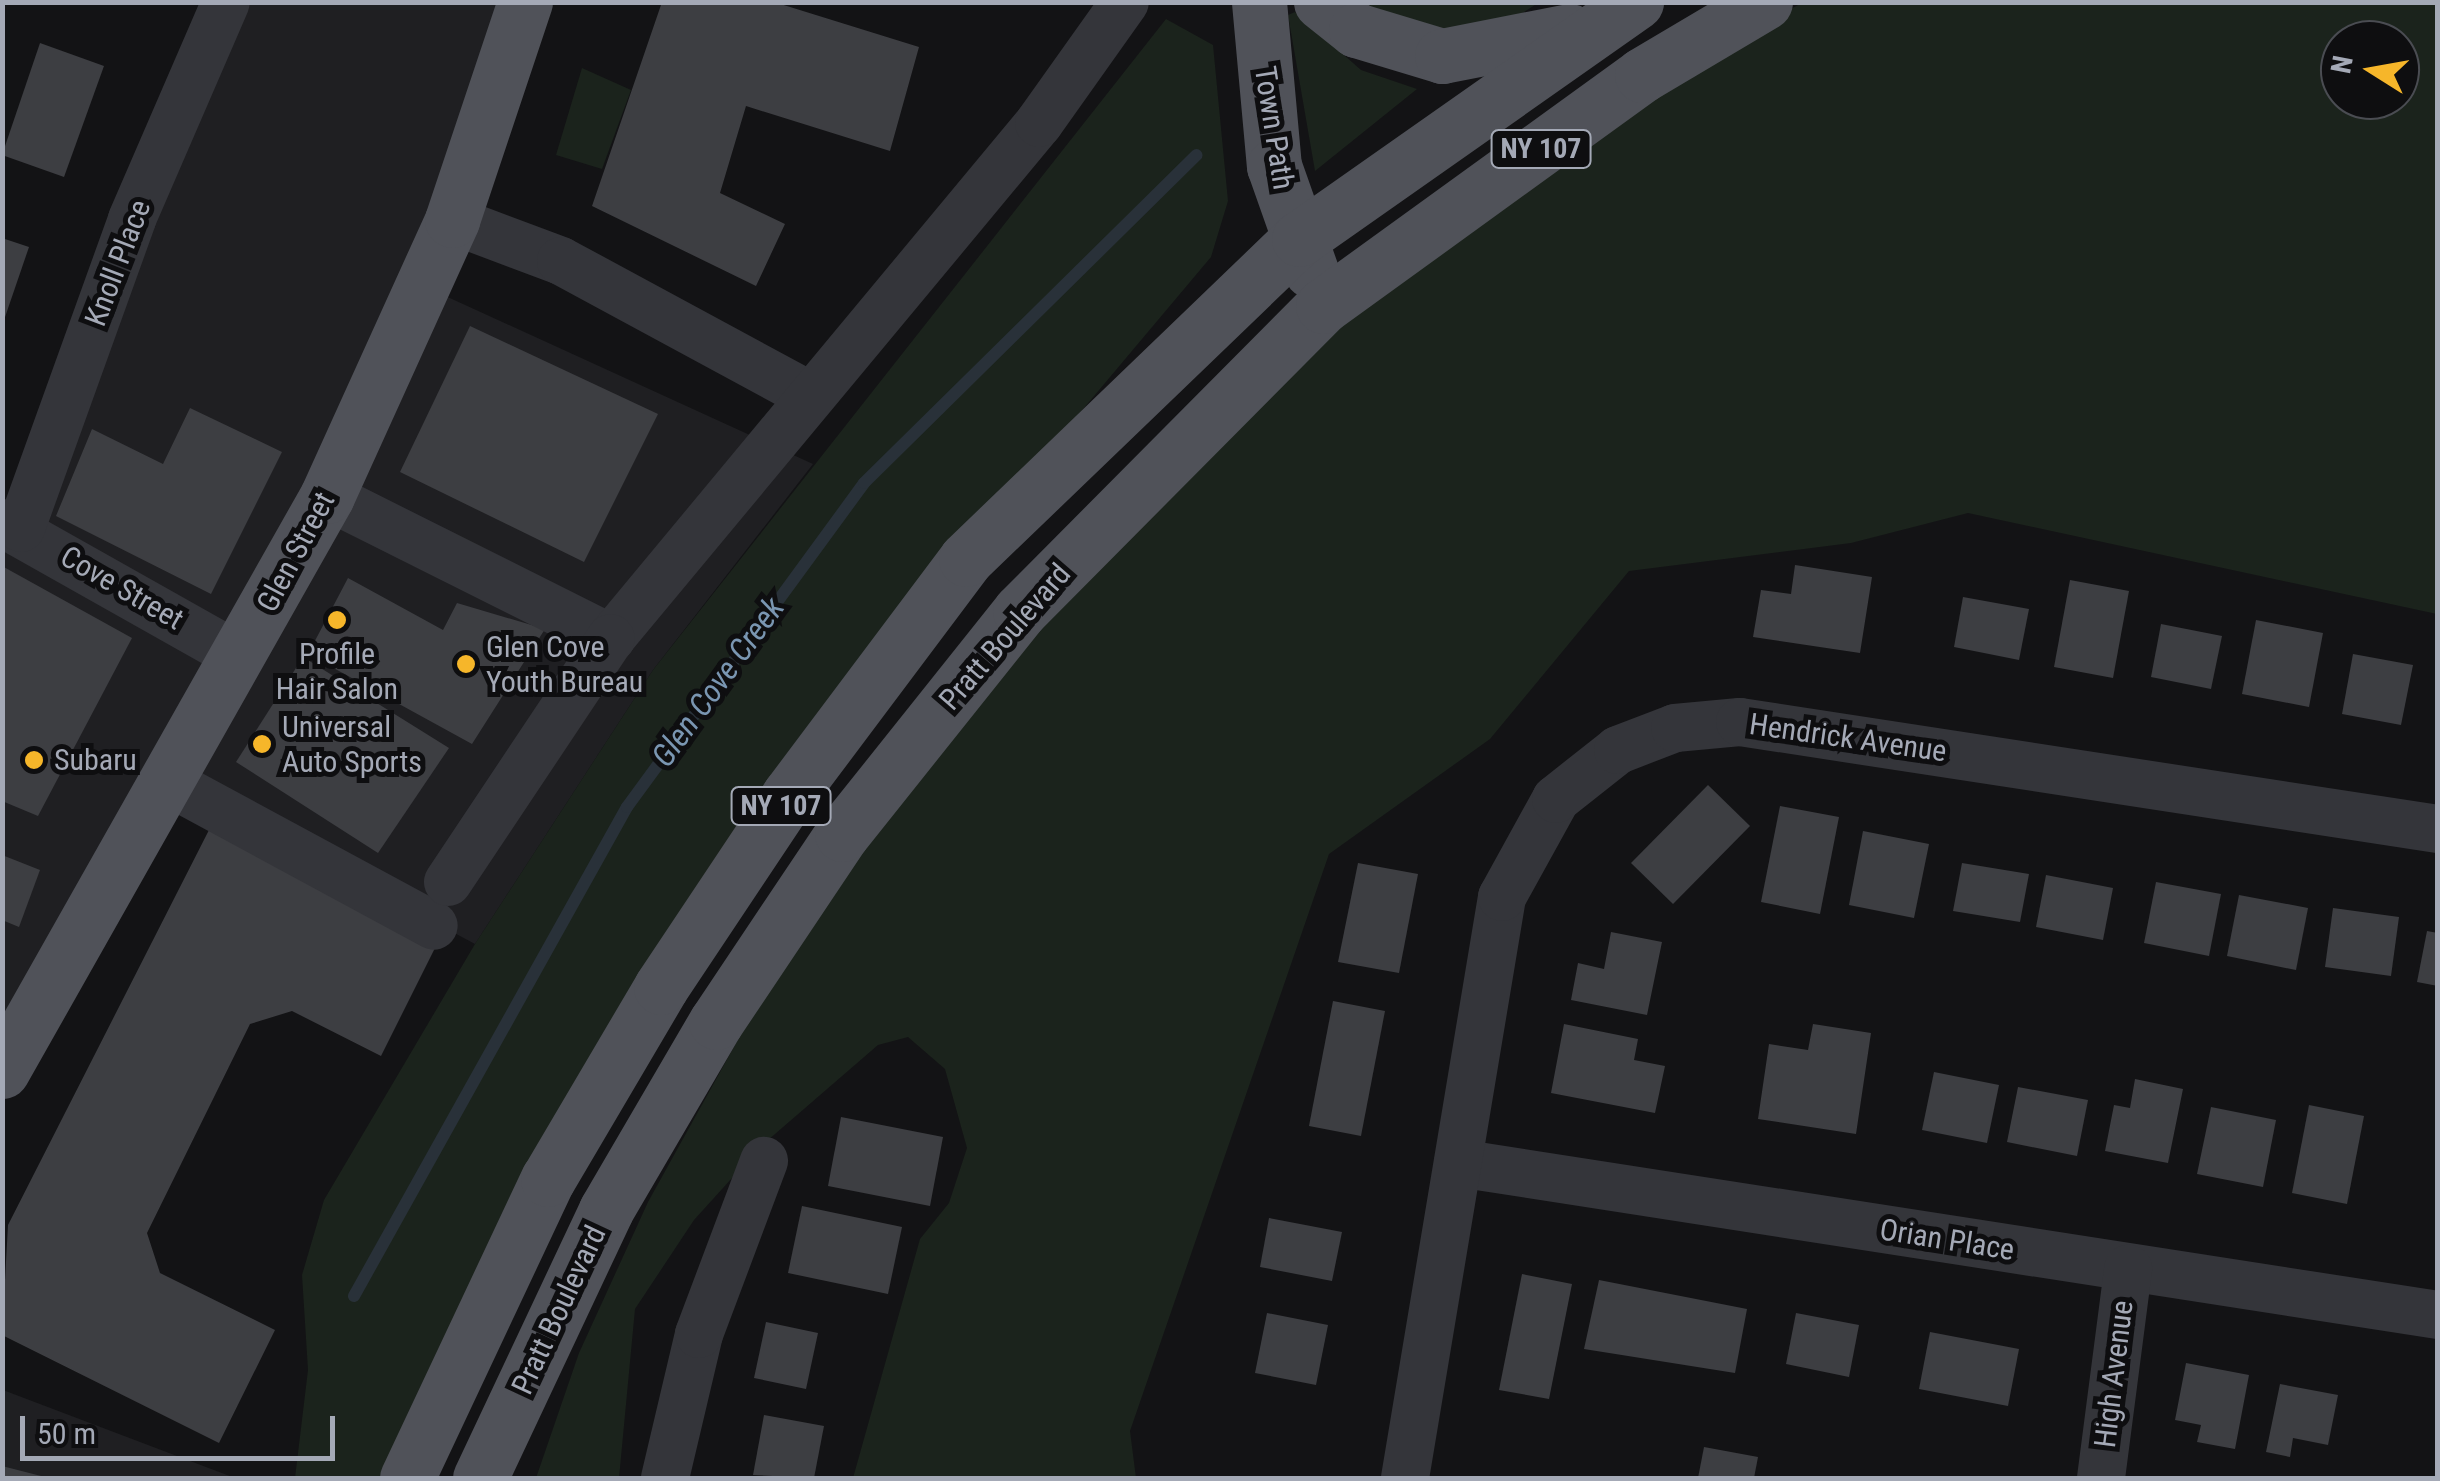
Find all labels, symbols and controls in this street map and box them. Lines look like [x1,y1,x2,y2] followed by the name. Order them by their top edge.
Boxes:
[2320,20,2420,120] north arrow
[2324,53,2360,76] text: N
[1246,64,1302,192] street label: Town Path
[1488,126,1594,172] road number: NY 107
[78,195,158,331] street label: Knoll Place
[250,486,342,618] street label: Glen Street
[54,538,190,638] street label: Cove Street
[932,557,1078,717] street label: Pratt Boulevard
[644,590,792,774] water label: Glen Cove Creek
[326,609,348,631] marker: Profile Hair Salon
[486,629,643,700] place label: Glen Cove Youth Bureau
[276,636,398,706] place label: Profile Hair Salon
[455,653,477,675] marker: Glen Cove Youth Bureau
[1747,706,1949,770] street label: Hendrick Avenue
[282,709,422,780] place label: Universal Auto Sports
[251,733,273,755] marker: Universal Auto Sports
[54,742,137,778] place label: Subaru
[23,749,45,771] marker: Subaru
[728,783,834,829] road number: NY 107
[1877,1212,2017,1268] street label: Orian Place
[504,1220,614,1400] street label: Pratt Boulevard
[2087,1298,2141,1450] street label: High Avenue
[25,1396,340,1458] scale bar
[37,1416,96,1451] text: 50 m

